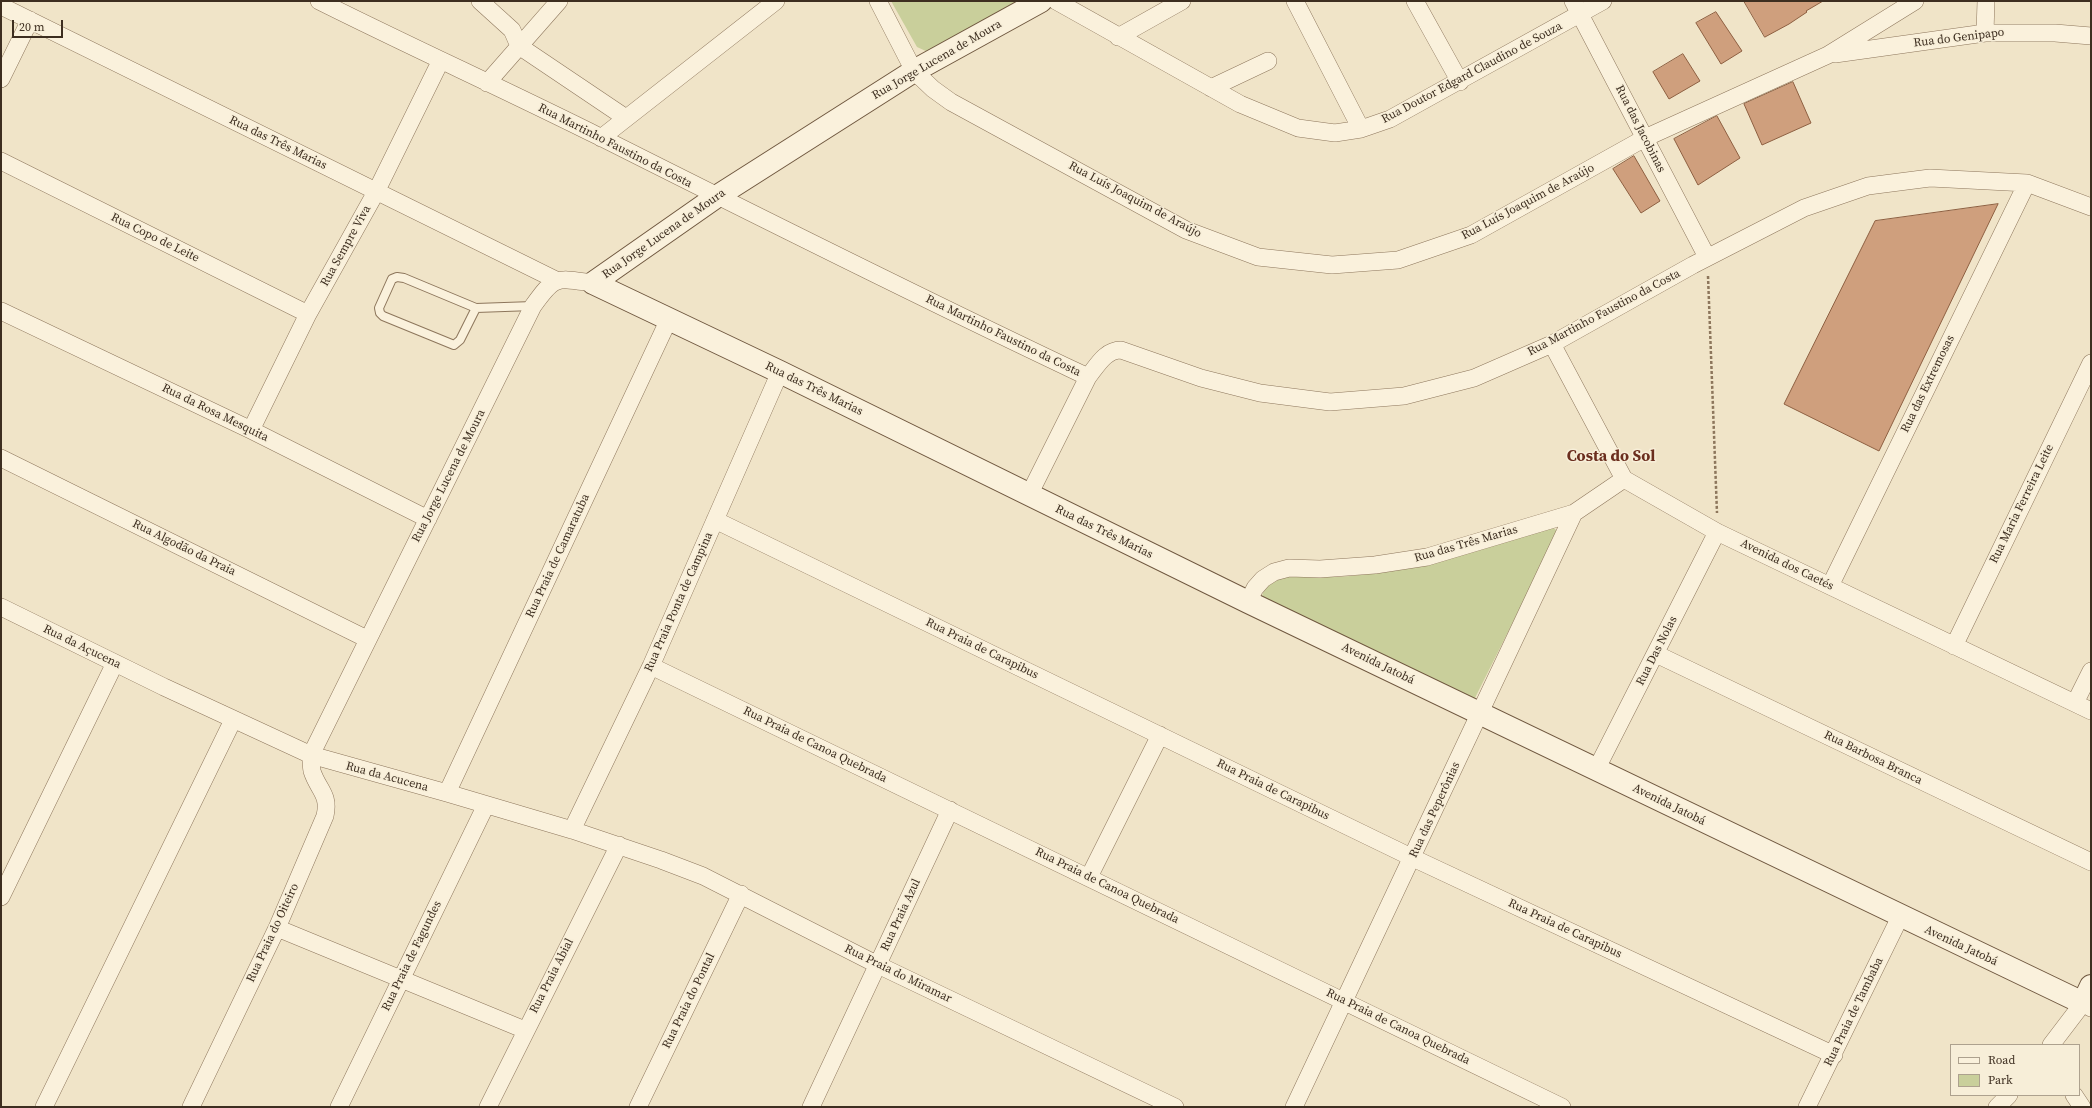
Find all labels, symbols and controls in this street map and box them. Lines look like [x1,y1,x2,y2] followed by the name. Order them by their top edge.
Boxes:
[14,12,65,38] scale bar
[870,17,1004,103] street label: Rua Jorge Lucena de Moura
[19,19,45,35] text: 20 m
[1379,19,1565,127] street label: Rua Doutor Edgard Claudino de Souza
[1913,25,2005,51] street label: Rua do Genipapo
[1612,83,1668,175] street label: Rua das Jacobinas
[536,101,694,191] street label: Rua Martinho Faustino da Costa
[227,113,329,173] street label: Rua das Três Marias
[1066,159,1204,241] street label: Rua Luís Joaquim de Araújo
[1459,161,1597,243] street label: Rua Luís Joaquim de Araújo
[600,186,728,282] street label: Rua Jorge Lucena de Moura
[318,203,374,289] street label: Rua Sempre Viva
[108,210,202,266] street label: Rua Copo de Leite
[1525,267,1683,359] street label: Rua Martinho Faustino da Costa
[923,292,1083,380] street label: Rua Martinho Faustino da Costa
[1898,333,1958,435] street label: Rua das Extremosas
[763,359,865,419] street label: Rua das Três Marias
[159,381,271,445] street label: Rua da Rosa Mesquita
[409,407,489,545] street label: Rua Jorge Lucena de Moura
[1987,442,2057,566] street label: Rua Maria Ferreira Leite
[1567,447,1655,467] district label: Costa do Sol
[523,492,593,620] street label: Rua Praia de Camaratuba
[1053,502,1155,562] street label: Rua das Três Marias
[130,517,238,579] street label: Rua Algodão da Praia
[1413,522,1519,566] street label: Rua das Três Marias
[642,530,716,674] street label: Rua Praia Ponta de Campina
[1738,536,1836,594] street label: Avenida dos Caetés
[1633,614,1681,688] street label: Rua Das Nolas
[923,615,1041,683] street label: Rua Praia de Carapibus
[41,622,123,672] street label: Rua da Açucena
[1339,640,1417,688] street label: Avenida Jatobá
[741,704,889,786] street label: Rua Praia de Canoa Quebrada
[1822,728,1924,788] street label: Rua Barbosa Branca
[1214,756,1332,824] street label: Rua Praia de Carapibus
[344,759,430,795] street label: Rua da Acucena
[1406,760,1464,860] street label: Rua das Peperônias
[1630,781,1708,829] street label: Avenida Jatobá
[1033,845,1181,927] street label: Rua Praia de Canoa Quebrada
[878,877,924,953] street label: Rua Praia Azul
[244,881,302,985] street label: Rua Praia do Oiteiro
[1506,896,1624,962] street label: Rua Praia de Carapibus
[379,899,445,1013] street label: Rua Praia de Fagundes
[1922,923,2000,969] street label: Avenida Jatobá
[527,936,577,1016] street label: Rua Praia Abial
[842,942,954,1006] street label: Rua Praia do Miramar
[660,951,718,1051] street label: Rua Praia do Pontal
[1821,955,1887,1069] street label: Rua Praia de Tambaba
[1324,986,1472,1068] street label: Rua Praia de Canoa Quebrada
[1950,1044,2080,1096] legend
[1988,1052,2015,1068] text: Road
[1988,1072,2013,1088] text: Park

